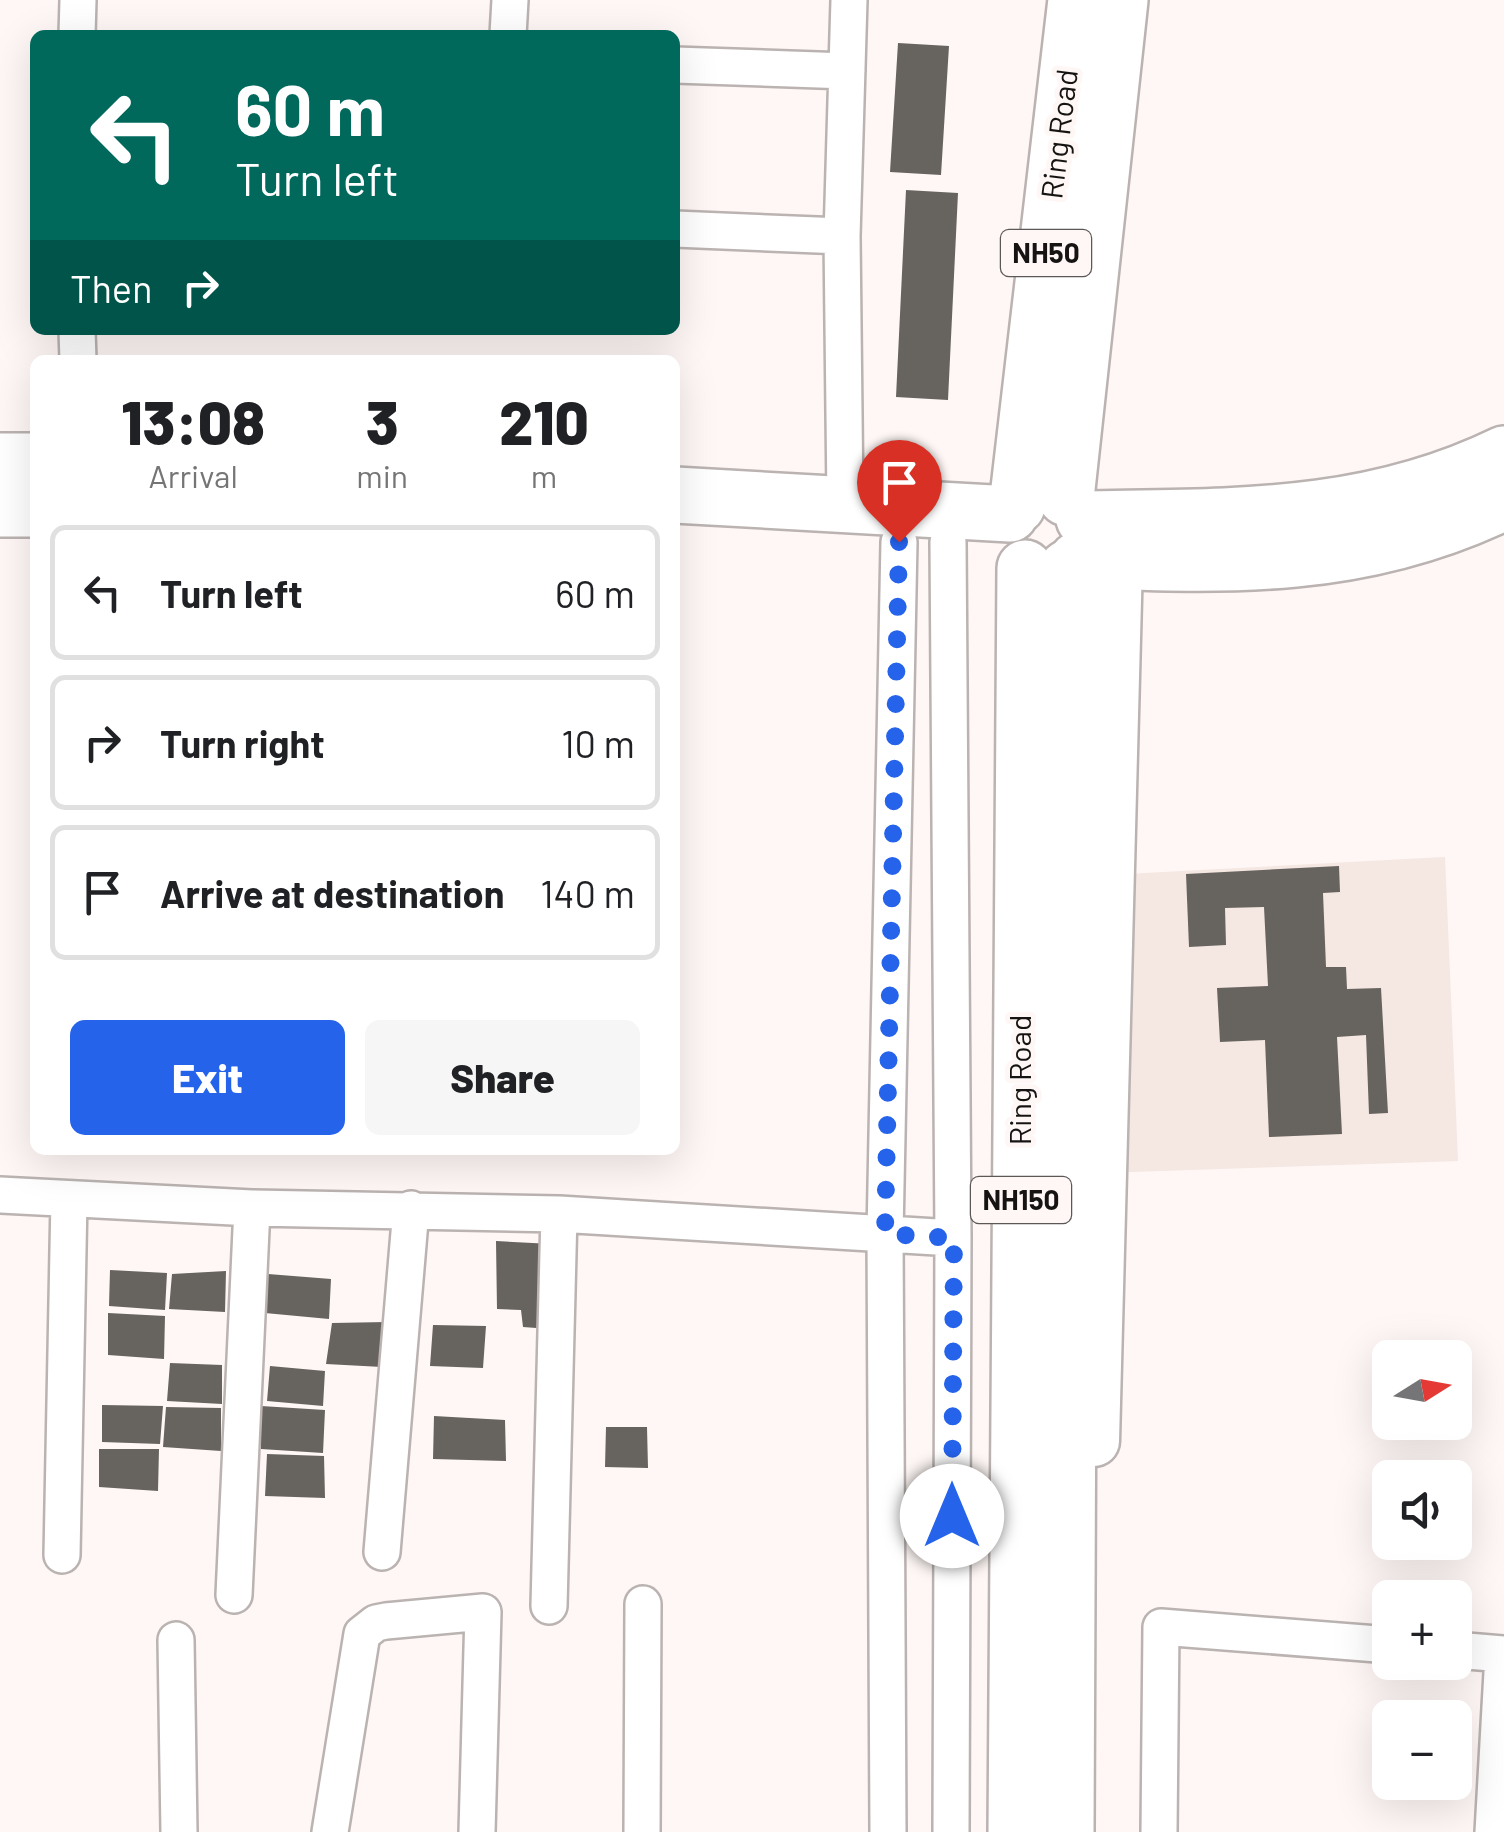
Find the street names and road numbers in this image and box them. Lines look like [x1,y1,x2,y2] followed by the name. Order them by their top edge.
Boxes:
[1032,67,1084,201] street label: Ring Road
[1001,230,1091,276] road number: NH50
[1001,1015,1037,1145] street label: Ring Road
[971,1177,1071,1223] road number: NH150

